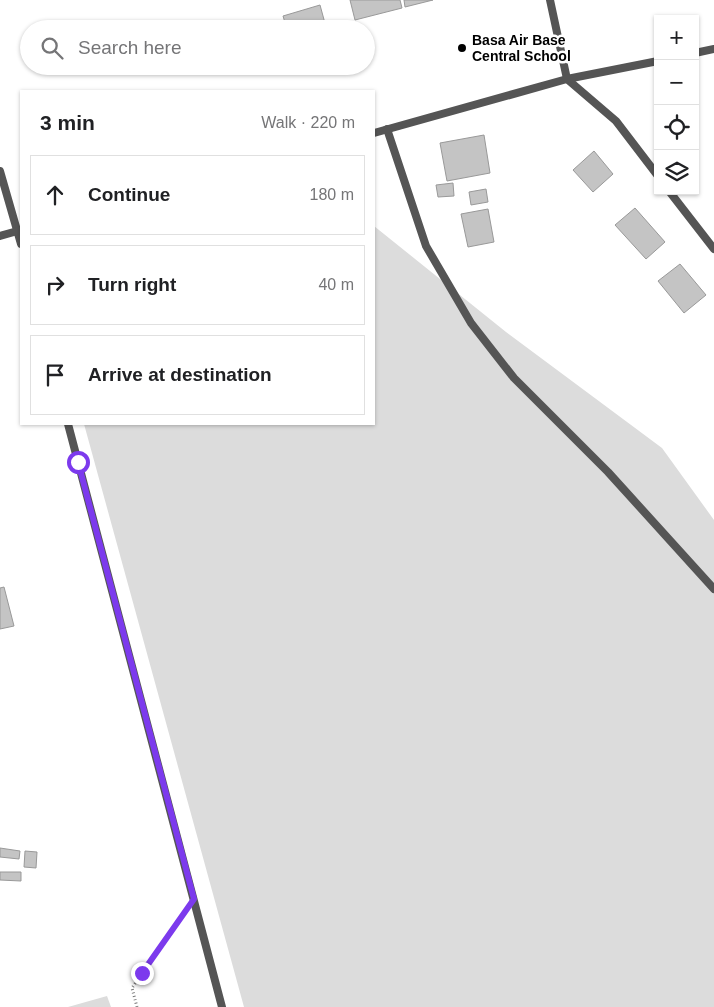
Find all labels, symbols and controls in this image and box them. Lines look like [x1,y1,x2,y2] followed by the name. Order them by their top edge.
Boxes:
[654,15,699,195] map controls
[654,15,699,60] button: +
[20,20,375,75] search box
[472,32,571,64] place label: Basa Air Base Central School
[38,34,66,62] icon: search
[78,37,182,58] text: Search here
[456,42,468,54] marker: Basa Air Base Central School
[654,60,699,105] button: −
[654,105,699,150] button: locate
[40,111,95,134] text: 3 min
[261,114,355,131] text: Walk · 220 m
[654,150,699,195] button: layers
[41,181,69,209] icon: ahead
[88,184,170,205] text: Continue
[310,186,354,203] text: 180 m
[41,271,69,299] icon: right
[88,274,176,295] text: Turn right
[318,276,354,293] text: 40 m
[41,361,69,389] icon: arrive
[88,364,272,385] text: Arrive at destination
[67,451,90,474] route start
[131,962,154,985] route end

